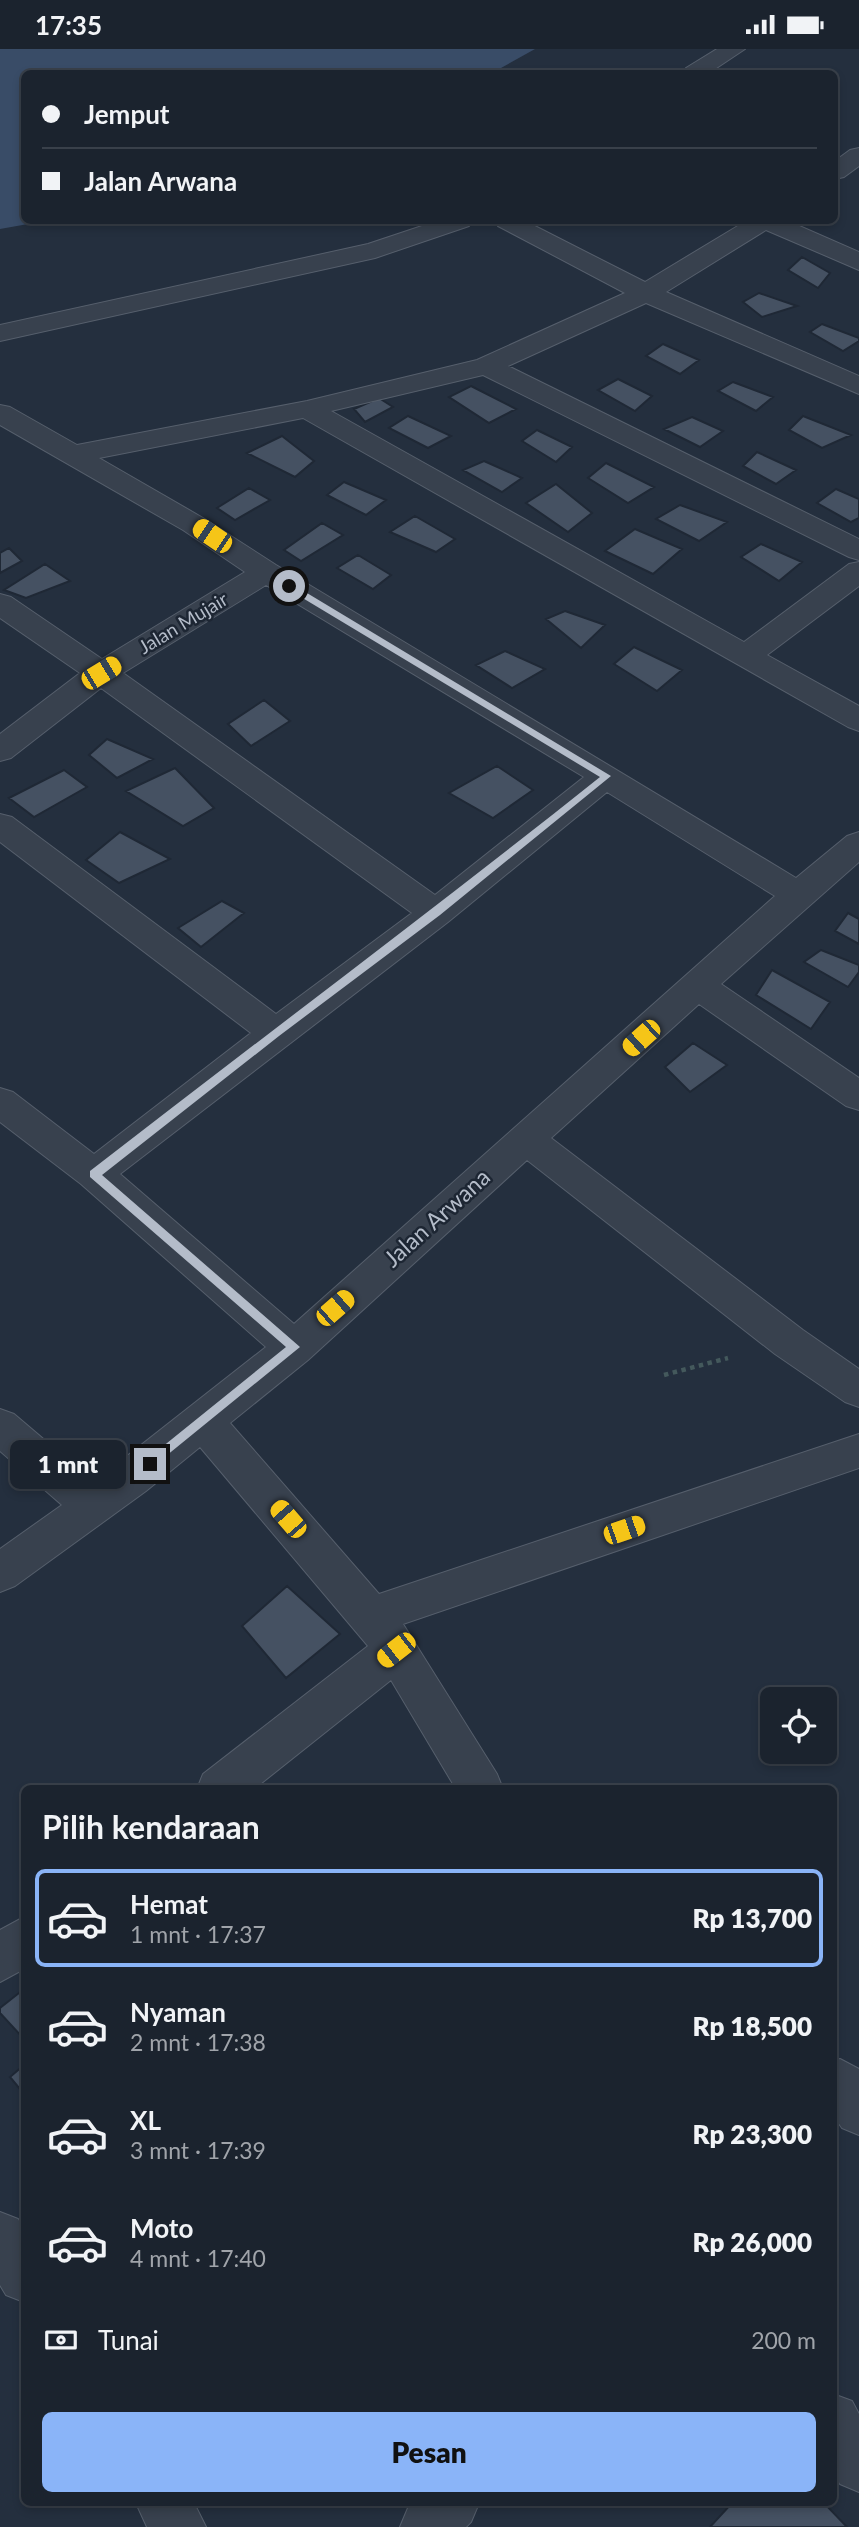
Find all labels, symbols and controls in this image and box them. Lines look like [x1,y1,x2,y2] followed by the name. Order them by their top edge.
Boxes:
[35,9,102,41] text: 17:35
[84,98,170,130] text: Jemput
[84,165,237,197] text: Jalan Arwana
[189,516,236,556] car
[273,570,305,602] route start
[134,587,232,658] street label: Jalan Mujair
[78,653,125,693] car
[619,1016,664,1060] car
[378,1162,495,1272] street label: Jalan Arwana
[313,1286,358,1330] car
[10,1439,125,1489] callout: 1 mnt
[134,1448,166,1480] route end
[38,1450,98,1478] text: 1 mnt
[267,1496,310,1542] car
[601,1513,648,1547] car
[373,1629,420,1671] car
[760,1687,837,1764] map controls
[760,1687,837,1764] button: locate
[42,1807,260,1846] text: Pilih kendaraan
[46,1887,109,1950] icon: car
[130,1888,208,1920] text: Hemat
[692,1902,812,1934] text: Rp 13,700
[130,1920,266,1948] text: 1 mnt · 17:37
[46,1995,109,2058] icon: car
[130,1996,226,2028] text: Nyaman
[692,2010,812,2042] text: Rp 18,500
[130,2028,266,2056] text: 2 mnt · 17:38
[46,2103,109,2166] icon: car
[130,2104,161,2136] text: XL
[692,2118,812,2150] text: Rp 23,300
[130,2136,266,2164] text: 3 mnt · 17:39
[46,2211,109,2274] icon: car
[130,2212,193,2244] text: Moto
[692,2226,812,2258] text: Rp 26,000
[130,2244,266,2272] text: 4 mnt · 17:40
[42,2321,80,2359] icon: cash
[98,2324,159,2356] text: Tunai
[751,2326,816,2354] text: 200 m
[42,2412,816,2492] button: Pesan

